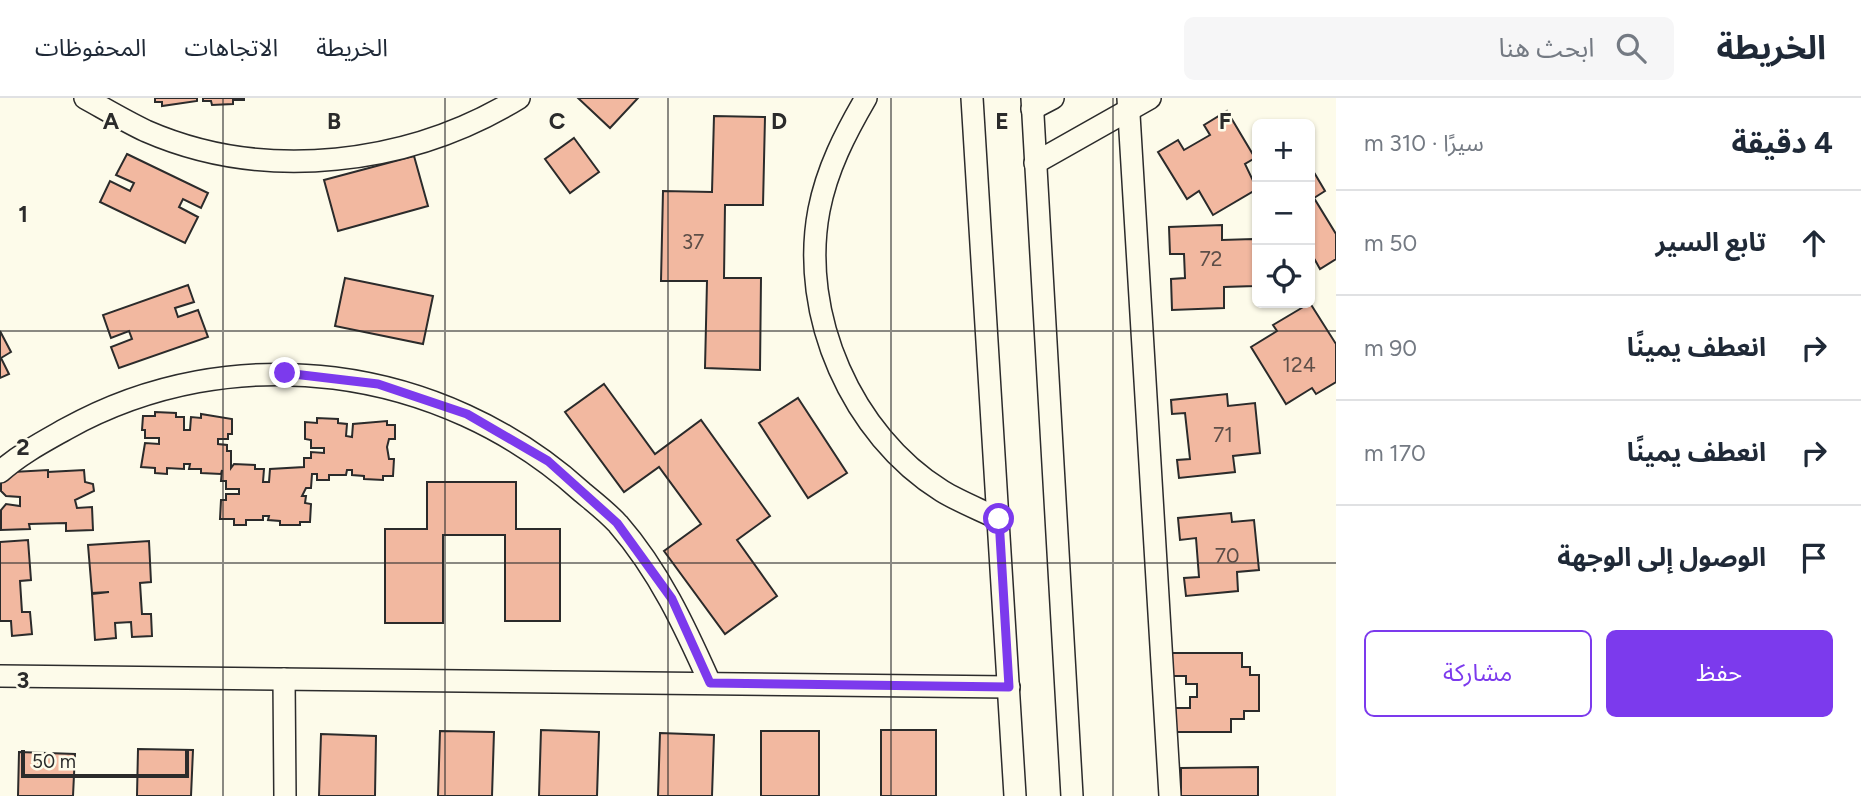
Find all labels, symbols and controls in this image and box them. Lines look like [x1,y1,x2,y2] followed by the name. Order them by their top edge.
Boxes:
[1184,17,1674,80] search box
[1716,28,1826,67] text: الخريطة
[1612,29,1650,67] icon: search
[1498,32,1594,64] text: ابحث هنا
[35,33,146,62] text: المحفوظات
[184,33,278,62] text: الاتجاهات
[316,33,388,62] text: الخريطة
[103,107,120,135] text: A
[327,107,341,135] text: B
[549,107,566,135] text: C
[771,107,787,135] text: D
[995,107,1009,135] text: E
[1219,107,1232,135] text: F
[1252,119,1315,308] map controls
[1252,119,1315,182] button: +
[1731,124,1833,161] text: 4 دقيقة
[1364,129,1484,157] text: سيرًا · 310 m
[1252,182,1315,245] button: −
[18,200,28,228] text: 1
[1795,224,1833,262] icon: ahead
[1655,226,1766,258] text: تابع السير
[682,229,704,254] house number: 37
[1364,229,1417,257] text: 50 m
[1252,245,1315,308] button: locate
[1199,246,1223,271] house number: 72
[1795,329,1833,367] icon: right
[1627,331,1766,363] text: انعطف يمينًا
[1364,334,1417,362] text: 90 m
[1282,352,1316,377] house number: 124
[269,357,300,388] route end
[1213,422,1233,447] house number: 71
[16,433,30,461] text: 2
[1795,434,1833,472] icon: right
[1627,436,1766,468] text: انعطف يمينًا
[1364,439,1426,467] text: 170 m
[983,503,1014,534] route start
[1795,539,1833,577] icon: arrive
[1557,541,1766,573] text: الوصول إلى الوجهة
[1215,543,1239,568] house number: 70
[1364,630,1592,717] button: مشاركة
[1606,630,1833,717] button: حفظ
[17,666,29,694] text: 3
[21,747,189,779] scale bar
[32,750,76,773] text: 50 m

